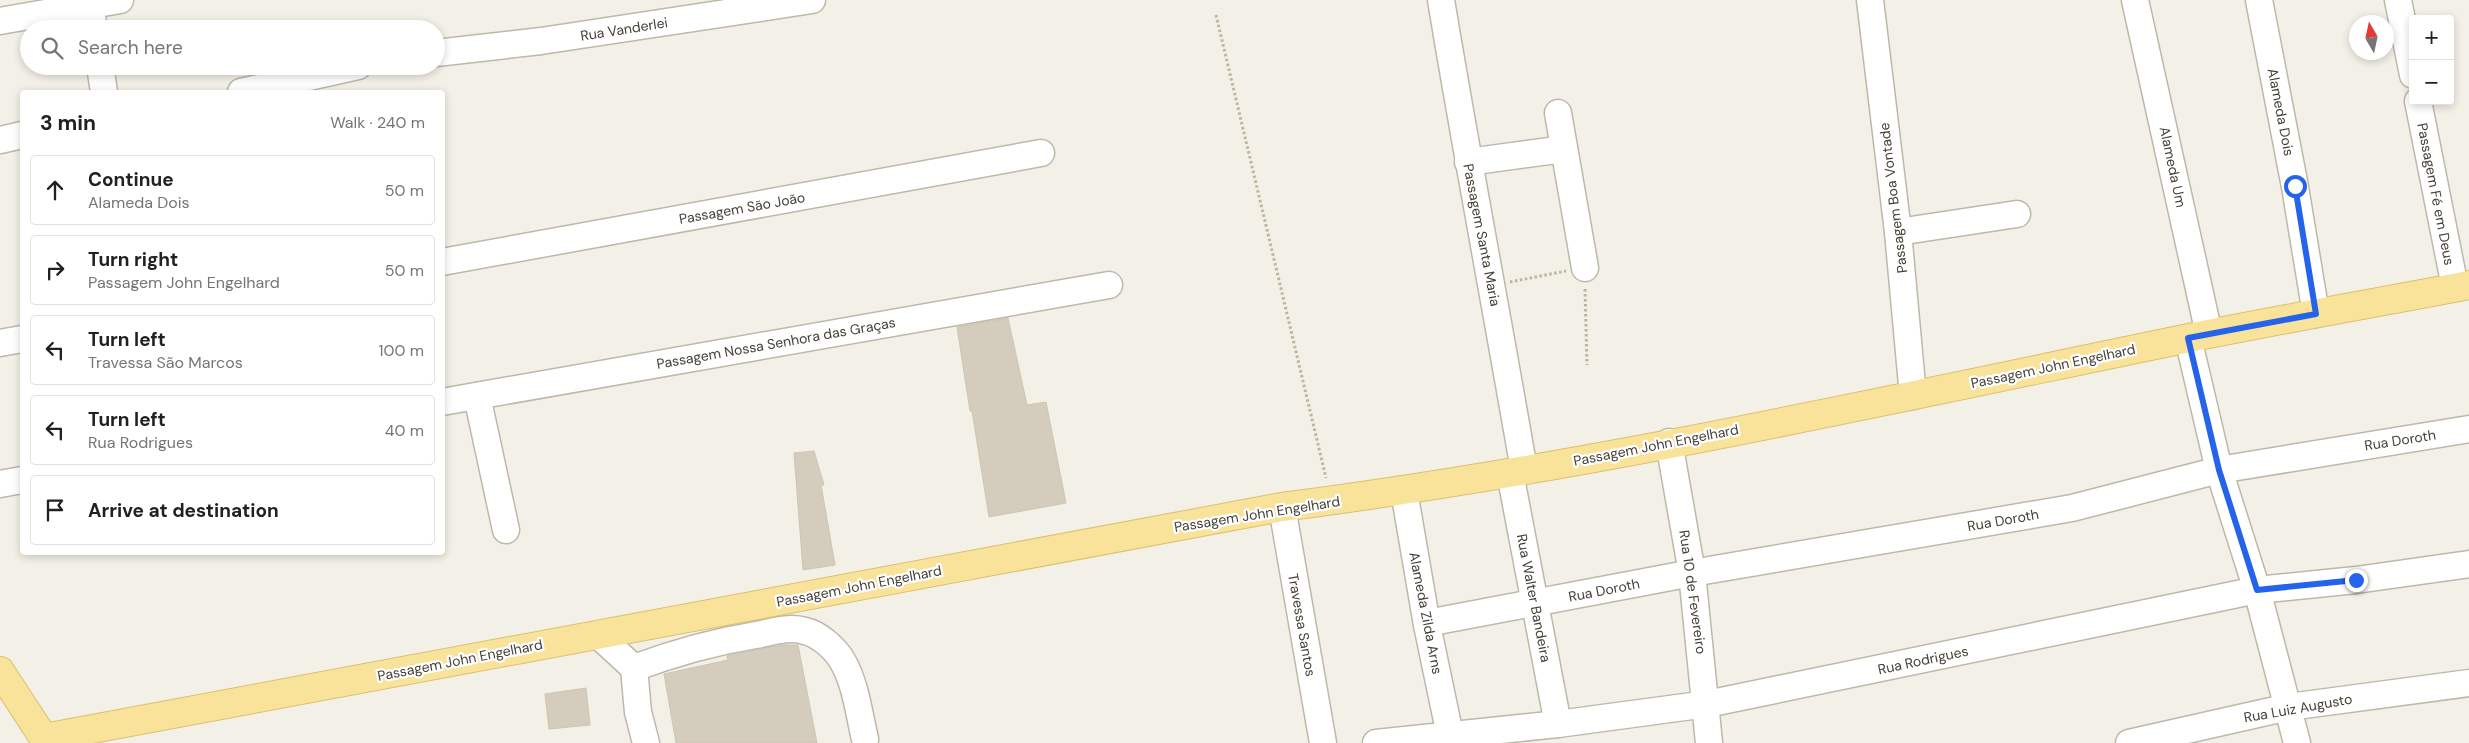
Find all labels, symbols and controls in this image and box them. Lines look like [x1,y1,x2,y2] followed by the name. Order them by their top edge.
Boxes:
[579,13,669,45] street label: Rua Vanderlei
[2349,15,2394,60] north arrow
[2409,15,2454,105] map controls
[2409,15,2454,60] button: +
[20,20,445,75] search box
[38,34,66,62] icon: search
[78,35,183,60] text: Search here
[2409,60,2454,105] button: −
[2264,67,2298,157] street label: Alameda Dois
[40,109,96,137] text: 3 min
[330,112,425,133] text: Walk · 240 m
[2413,121,2459,267] street label: Passagem Fé em Deus
[1875,122,1911,274] street label: Passagem Boa Vontade
[2156,125,2190,209] street label: Alameda Um
[1459,162,1505,308] street label: Passagem Santa Maria
[88,167,174,192] text: Continue
[2284,175,2307,198] route start
[41,176,69,204] icon: ahead
[385,180,424,201] text: 50 m
[678,188,806,228] street label: Passagem São João
[88,192,190,213] text: Alameda Dois
[88,247,178,272] text: Turn right
[41,256,69,284] icon: right
[385,260,424,281] text: 50 m
[88,272,280,293] text: Passagem John Engelhard
[655,313,897,373] street label: Passagem Nossa Senhora das Graças
[88,327,166,352] text: Turn left
[41,336,69,364] icon: left
[379,340,424,361] text: 100 m
[1969,340,2137,392] street label: Passagem John Engelhard
[88,352,243,373] text: Travessa São Marcos
[88,407,166,432] text: Turn left
[41,416,69,444] icon: left
[385,420,424,441] text: 40 m
[1572,420,1740,470] street label: Passagem John Engelhard
[2363,425,2437,455] street label: Rua Doroth
[88,432,193,453] text: Rua Rodrigues
[1173,492,1341,536] street label: Passagem John Engelhard
[41,496,69,524] icon: arrive
[88,498,279,523] text: Arrive at destination
[1966,505,2040,535] street label: Rua Doroth
[1675,529,1711,655] street label: Rua 10 de Fevereiro
[1513,532,1555,664] street label: Rua Walter Bandeira
[1405,550,1447,676] street label: Alameda Zilda Arns
[775,561,943,611] street label: Passagem John Engelhard
[2345,569,2368,592] route end
[1284,572,1320,678] street label: Travessa Santos
[1567,574,1641,606] street label: Rua Doroth
[376,635,544,685] street label: Passagem John Engelhard
[1876,642,1970,678] street label: Rua Rodrigues
[2242,690,2354,726] street label: Rua Luiz Augusto

